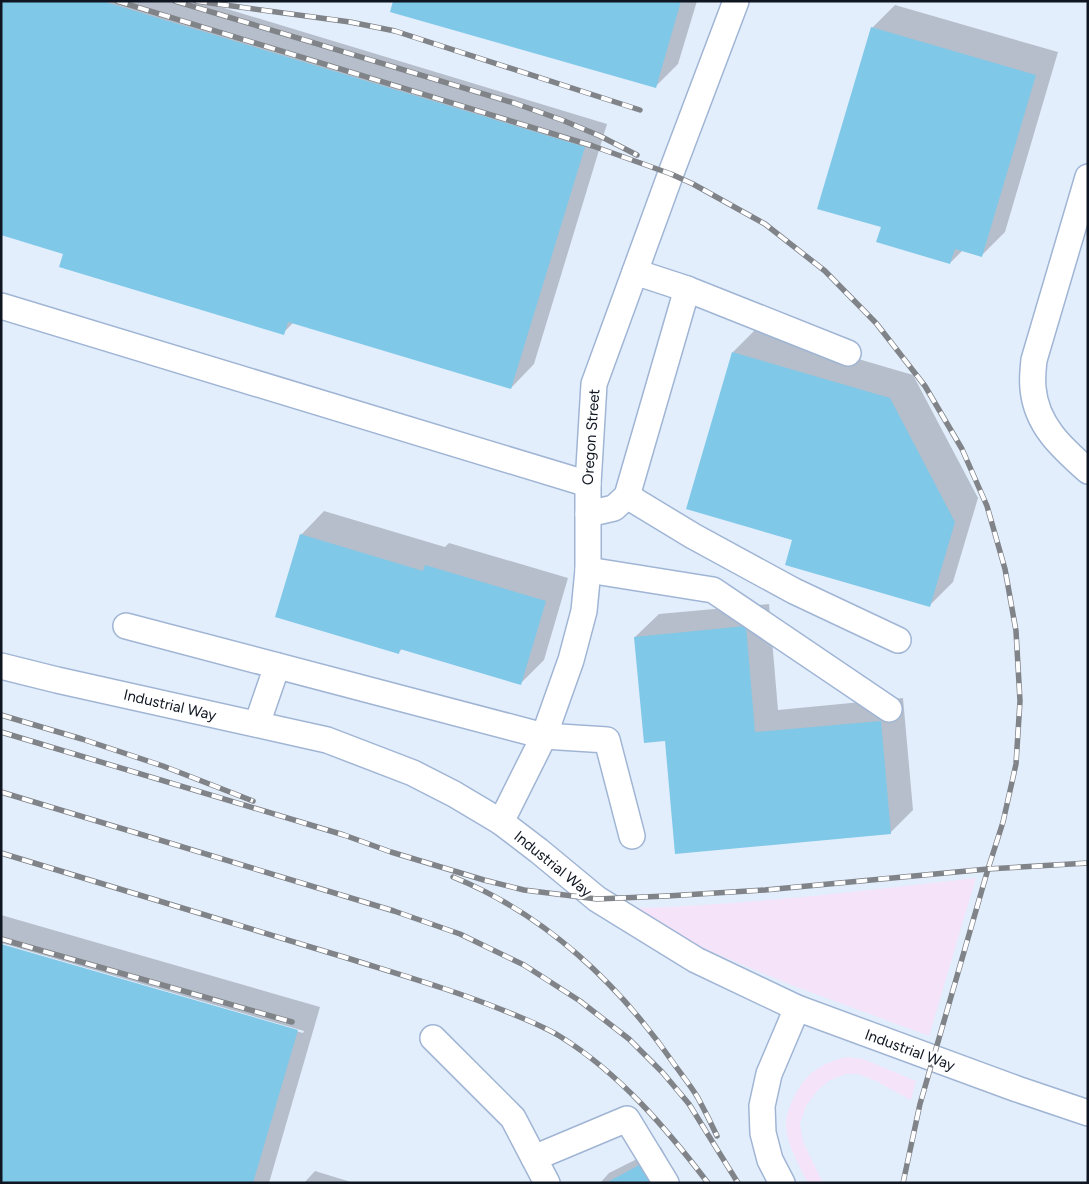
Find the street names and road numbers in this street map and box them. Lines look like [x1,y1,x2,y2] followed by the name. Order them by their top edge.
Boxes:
[579,388,603,486] street label: Oregon Street
[122,686,218,724] street label: Industrial Way
[511,827,596,901] street label: Industrial Way
[862,1025,958,1075] street label: Industrial Way

